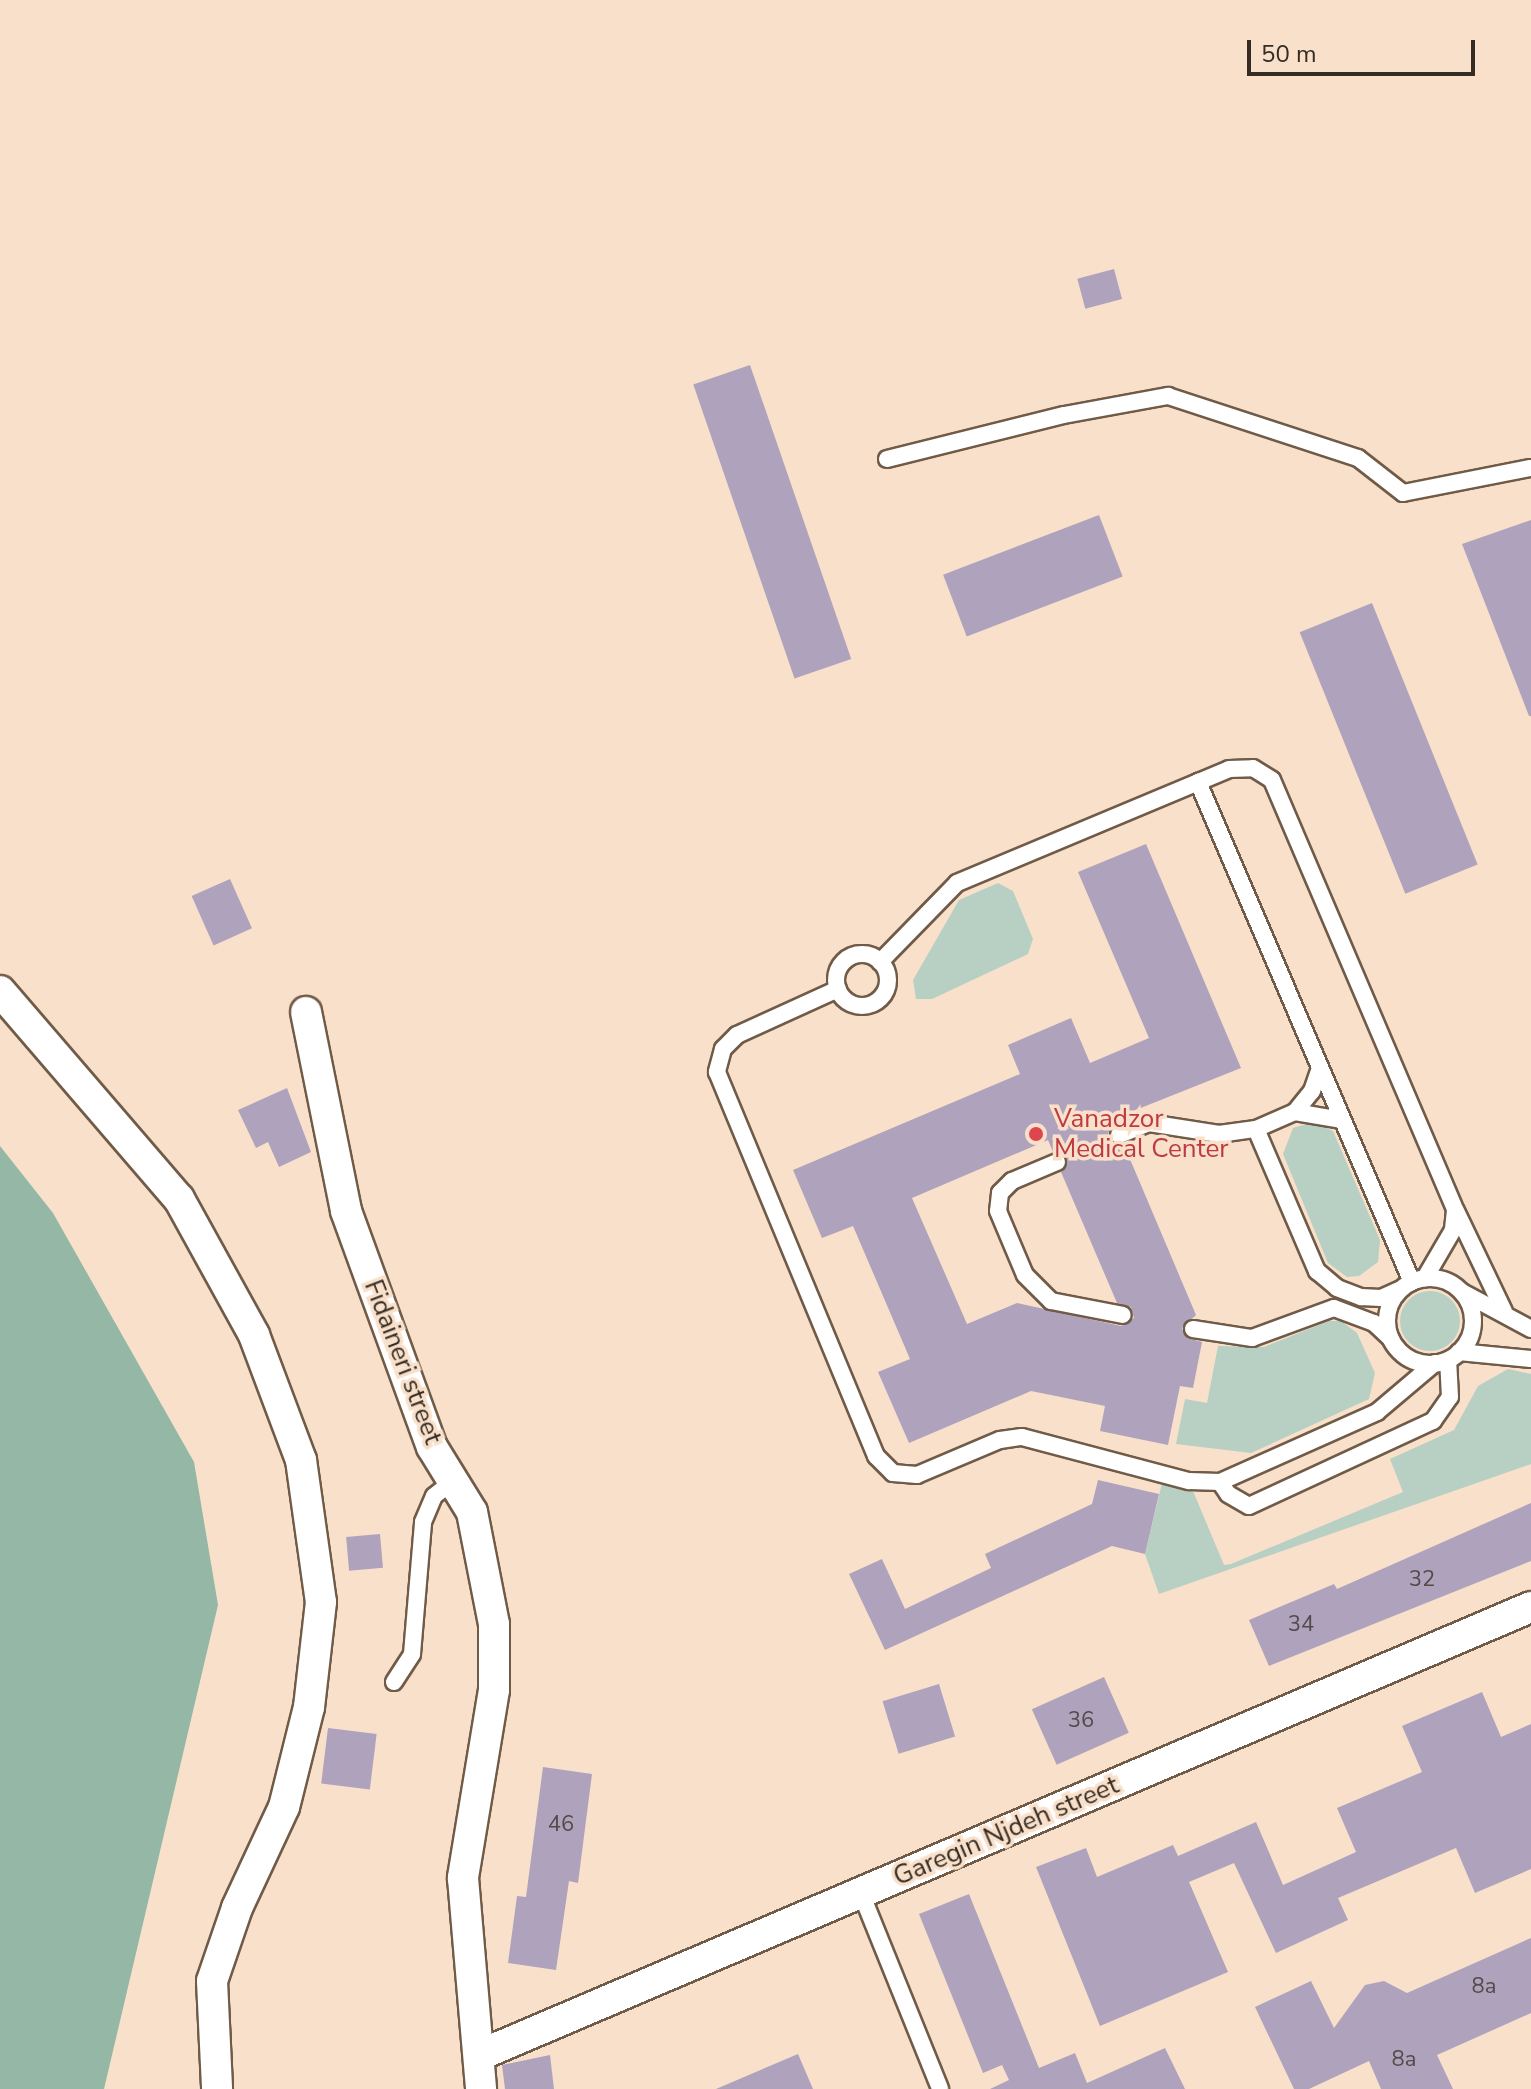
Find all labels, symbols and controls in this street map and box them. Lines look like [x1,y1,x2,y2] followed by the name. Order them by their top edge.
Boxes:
[1251,24,1479,74] scale bar
[1261,38,1317,70] text: 50 m
[1054,1103,1229,1164] place label: Vanadzor Medical Center
[1025,1123,1047,1145] marker: Vanadzor Medical Center
[357,1276,449,1448] street label: Fidaineri street
[1409,1567,1435,1593] house number: 32
[1288,1612,1314,1638] house number: 34
[1068,1708,1094,1734] house number: 36
[889,1769,1123,1893] street label: Garegin Njdeh street
[548,1812,574,1838] house number: 46
[1472,1974,1496,2000] house number: 8a
[1392,2047,1416,2073] house number: 8a

